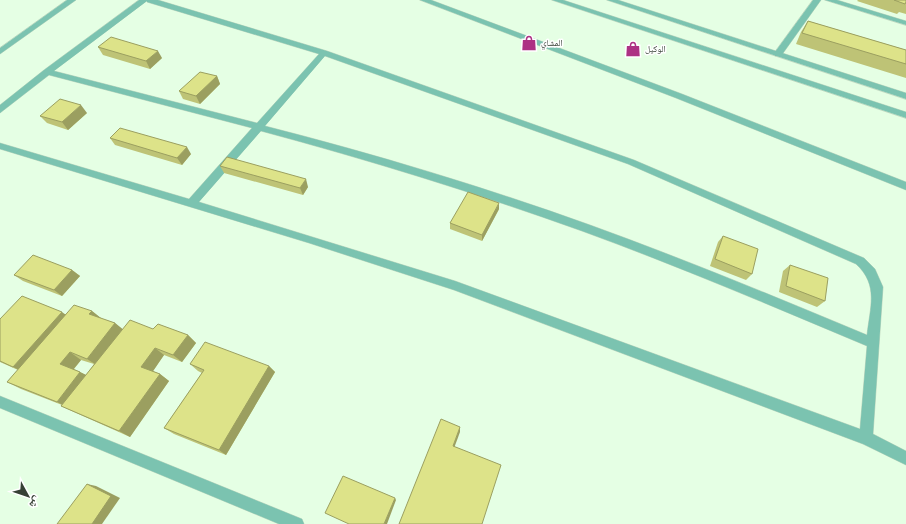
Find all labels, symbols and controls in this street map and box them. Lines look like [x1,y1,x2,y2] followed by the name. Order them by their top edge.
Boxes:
[520,34,538,52] shop icon: المشاي
[541,37,563,50] place label: المشاي
[624,40,642,58] shop icon: الوكيل
[645,43,666,55] place label: الوكيل
[8,476,48,516] north arrow
[26,493,45,512] text: ش

